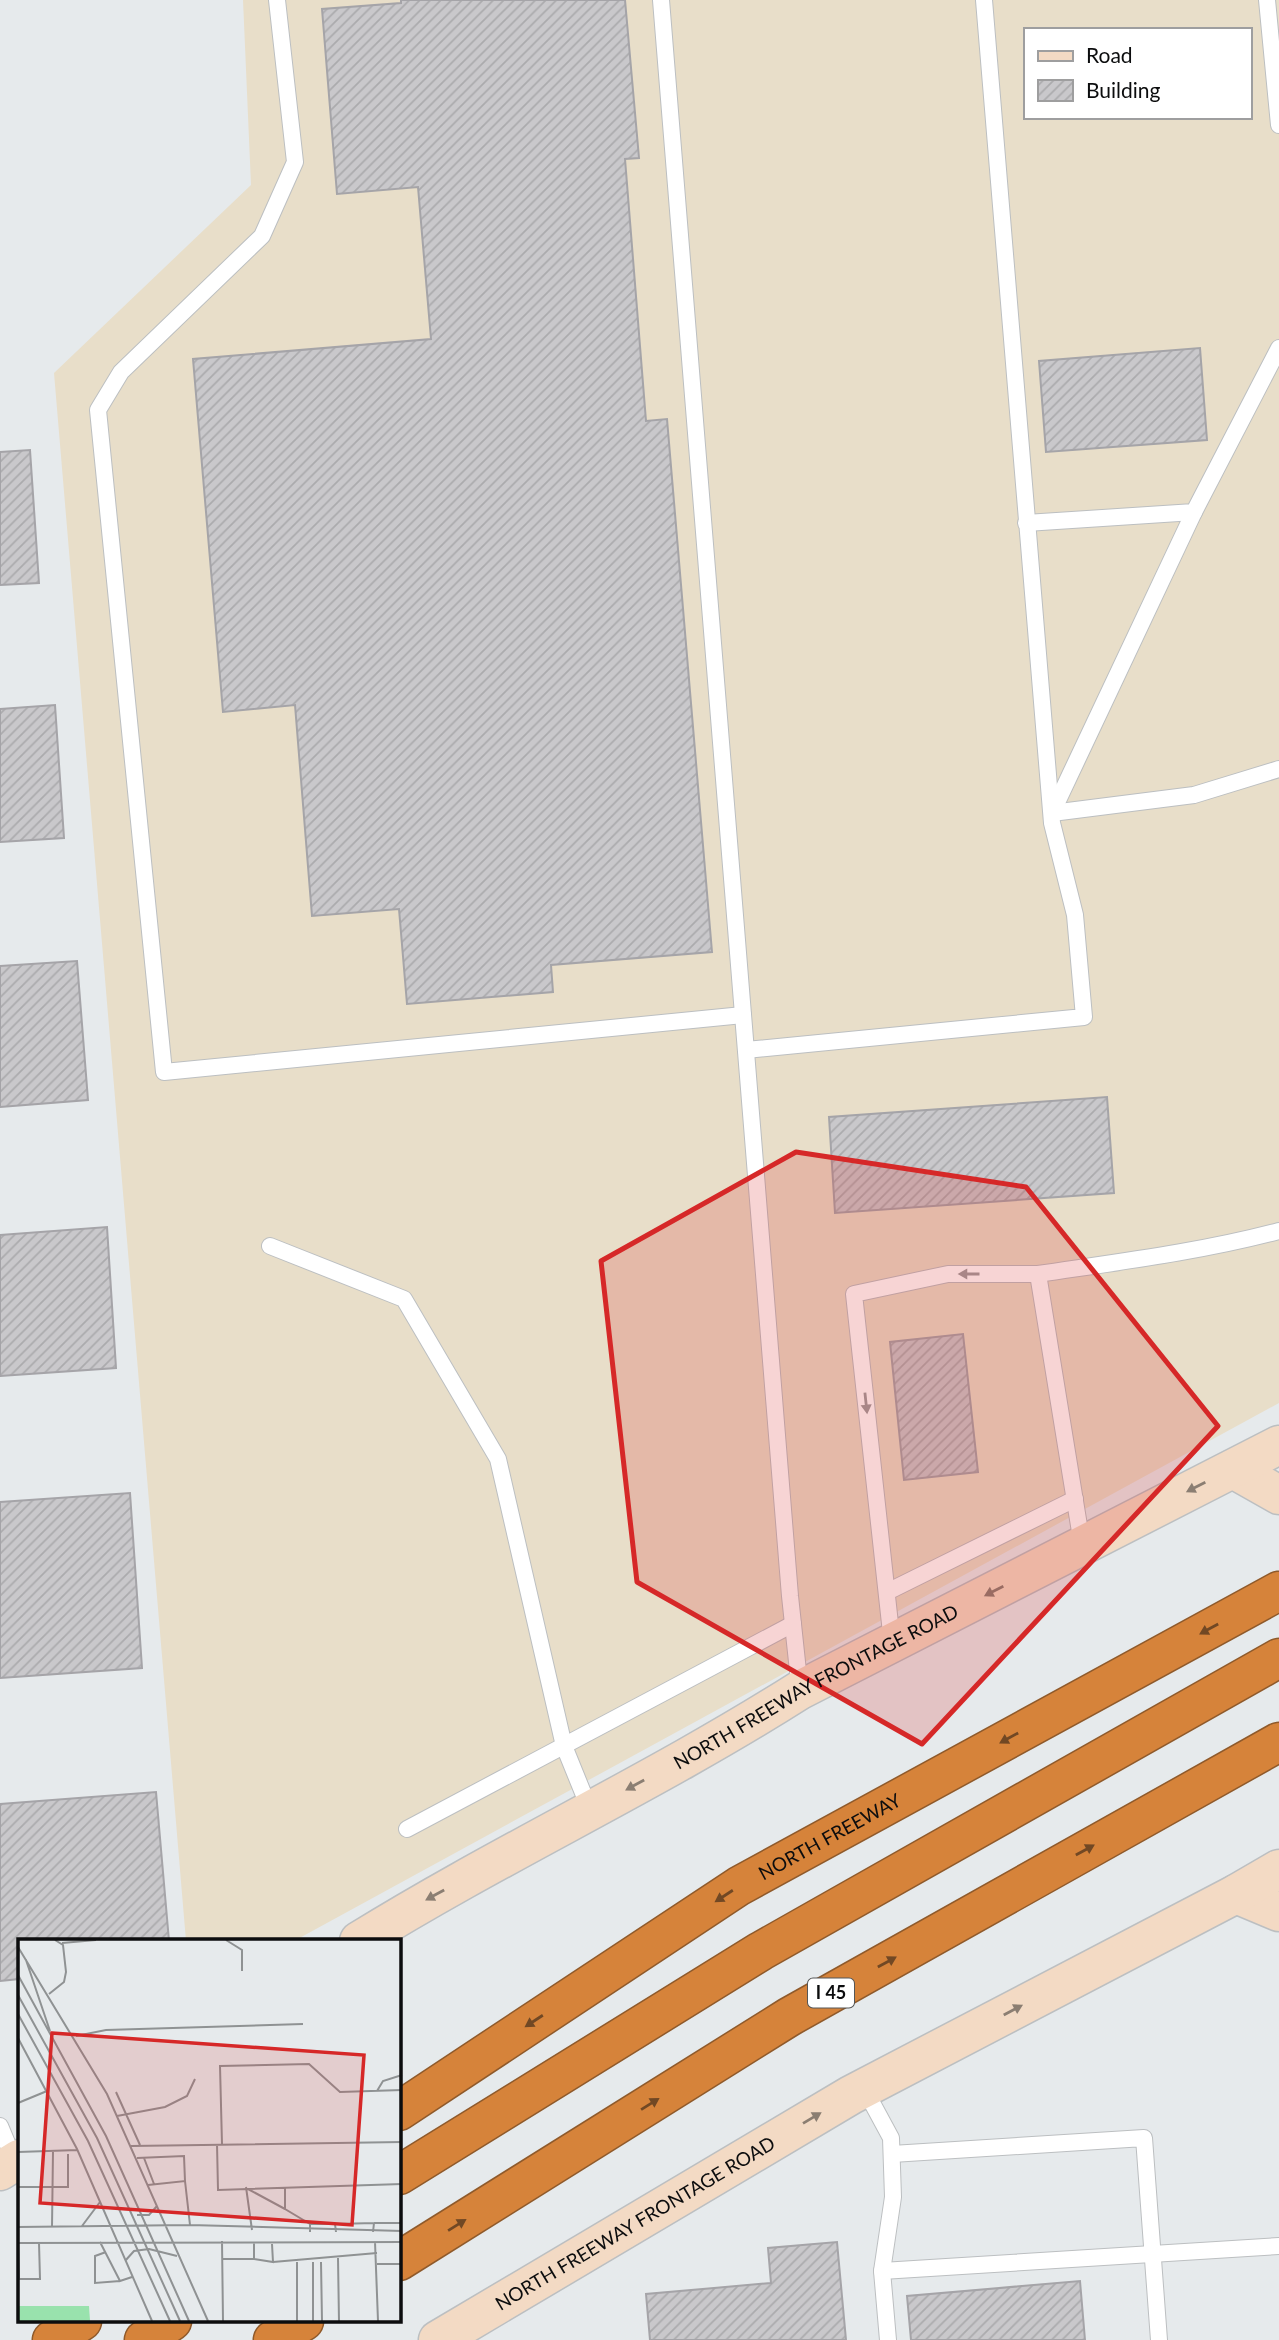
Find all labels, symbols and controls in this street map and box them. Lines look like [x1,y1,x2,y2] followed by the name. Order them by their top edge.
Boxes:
[1024,28,1251,119] legend
[1086,42,1133,67] text: Road
[1086,77,1161,102] text: Building
[958,1268,980,1280] one-way arrow
[860,1392,871,1414] one-way arrow
[1186,1481,1206,1493] one-way arrow
[984,1585,1004,1596] one-way arrow
[669,1599,962,1774] street label: NORTH FREEWAY FRONTAGE ROAD
[1199,1624,1219,1635] one-way arrow
[999,1732,1019,1744] one-way arrow
[625,1780,645,1791] one-way arrow
[754,1788,905,1884] street label: NORTH FREEWAY
[1075,1844,1095,1856] one-way arrow
[425,1888,445,1900] one-way arrow
[714,1889,734,1902] one-way arrow
[18,1939,401,2322] inset map
[877,1956,896,1968] one-way arrow
[808,1979,854,2008] road number: I 45
[1003,2005,1023,2016] one-way arrow
[525,2014,544,2027] one-way arrow
[640,2097,659,2110] one-way arrow
[803,2112,822,2124] one-way arrow
[491,2131,779,2315] street label: NORTH FREEWAY FRONTAGE ROAD
[447,2218,466,2231] one-way arrow

